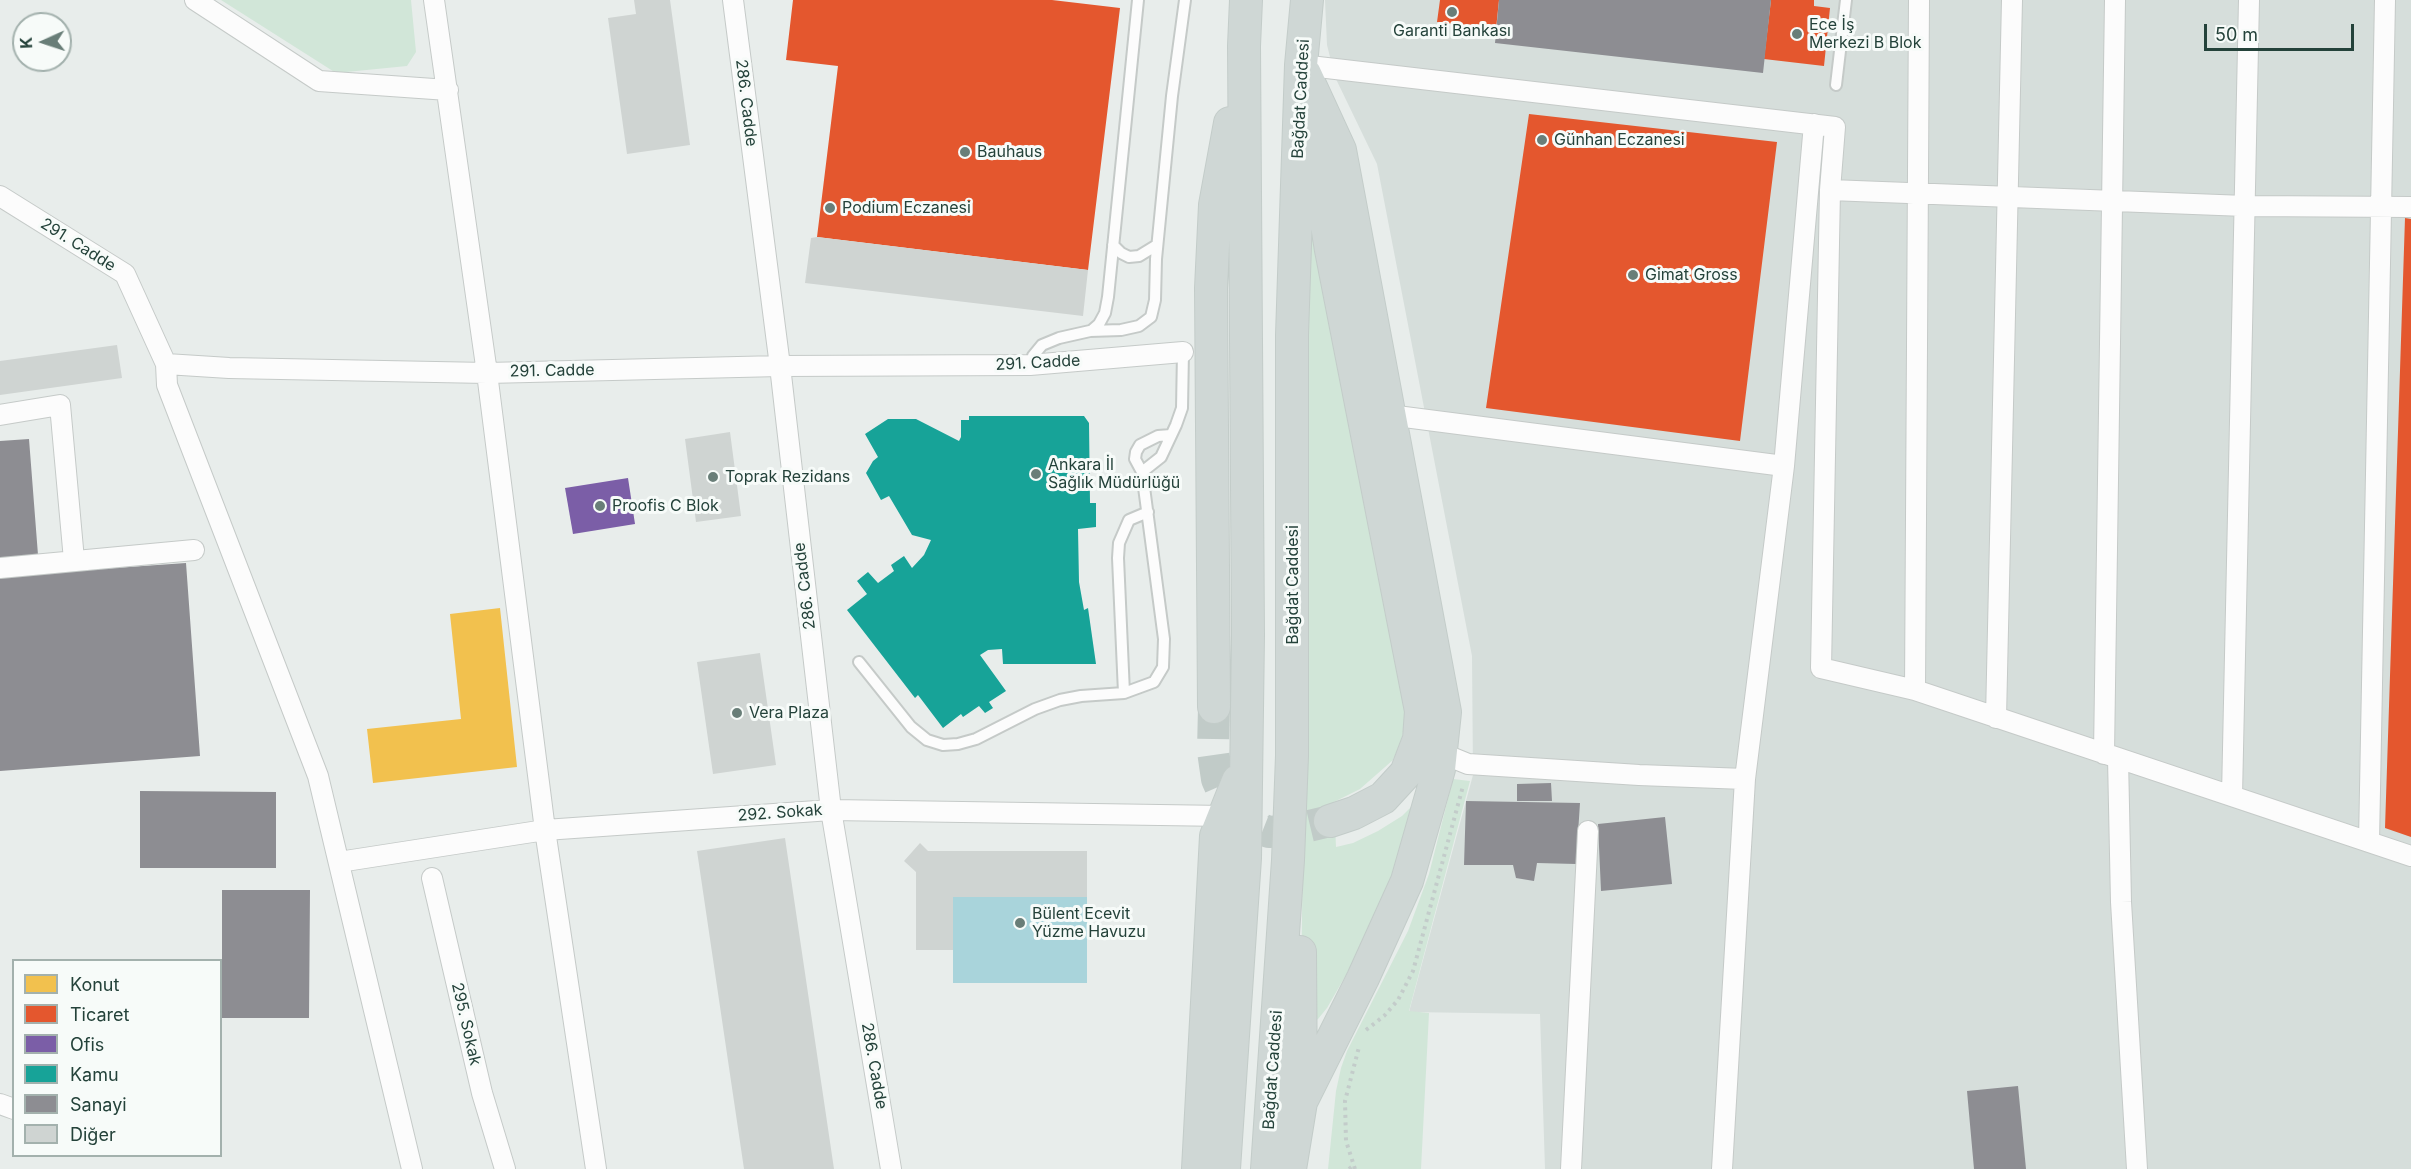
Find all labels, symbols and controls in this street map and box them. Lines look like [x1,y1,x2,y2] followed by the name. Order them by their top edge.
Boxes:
[1445,5,1459,19] marker: Garanti Bankası
[12,12,72,72] north arrow
[2207,12,2357,50] scale bar
[1809,15,1921,53] place label: Ece İş Merkezi B Blok
[1393,21,1511,41] place label: Garanti Bankası
[2215,24,2258,45] text: 50 m
[1790,27,1804,41] marker: Ece İş Merkezi B Blok
[16,37,36,49] text: K
[1288,39,1314,159] street label: Bağdat Caddesi
[731,58,761,148] street label: 286. Cadde
[1554,130,1685,150] place label: Günhan Eczanesi
[1535,133,1549,147] marker: Günhan Eczanesi
[977,142,1042,162] place label: Bauhaus
[958,145,972,159] marker: Bauhaus
[842,198,971,218] place label: Podium Eczanesi
[823,201,837,215] marker: Podium Eczanesi
[37,214,119,276] street label: 291. Cadde
[1645,265,1738,285] place label: Gimat Gross
[1626,268,1640,282] marker: Gimat Gross
[995,351,1081,375] street label: 291. Cadde
[509,361,595,381] street label: 291. Cadde
[1048,455,1180,493] place label: Ankara İl Sağlık Müdürlüğü
[725,467,850,487] place label: Toprak Rezidans
[1029,467,1043,481] marker: Ankara İl Sağlık Müdürlüğü
[706,470,720,484] marker: Toprak Rezidans
[612,496,719,516] place label: Proofis C Blok
[593,499,607,513] marker: Proofis C Blok
[1283,525,1303,645] street label: Bağdat Caddesi
[790,541,820,631] street label: 286. Cadde
[749,703,829,723] place label: Vera Plaza
[730,706,744,720] marker: Vera Plaza
[737,800,823,826] street label: 292. Sokak
[1032,904,1146,942] place label: Bülent Ecevit Yüzme Havuzu
[1013,916,1027,930] marker: Bülent Ecevit Yüzme Havuzu
[12,959,222,1157] legend
[70,974,119,995] text: Konut
[447,981,485,1067] street label: 295. Sokak
[70,1004,129,1025] text: Ticaret
[1259,1010,1287,1130] street label: Bağdat Caddesi
[857,1021,891,1111] street label: 286. Cadde
[70,1034,104,1055] text: Ofis
[70,1064,119,1085] text: Kamu
[70,1094,127,1115] text: Sanayi
[70,1124,116,1145] text: Diğer

